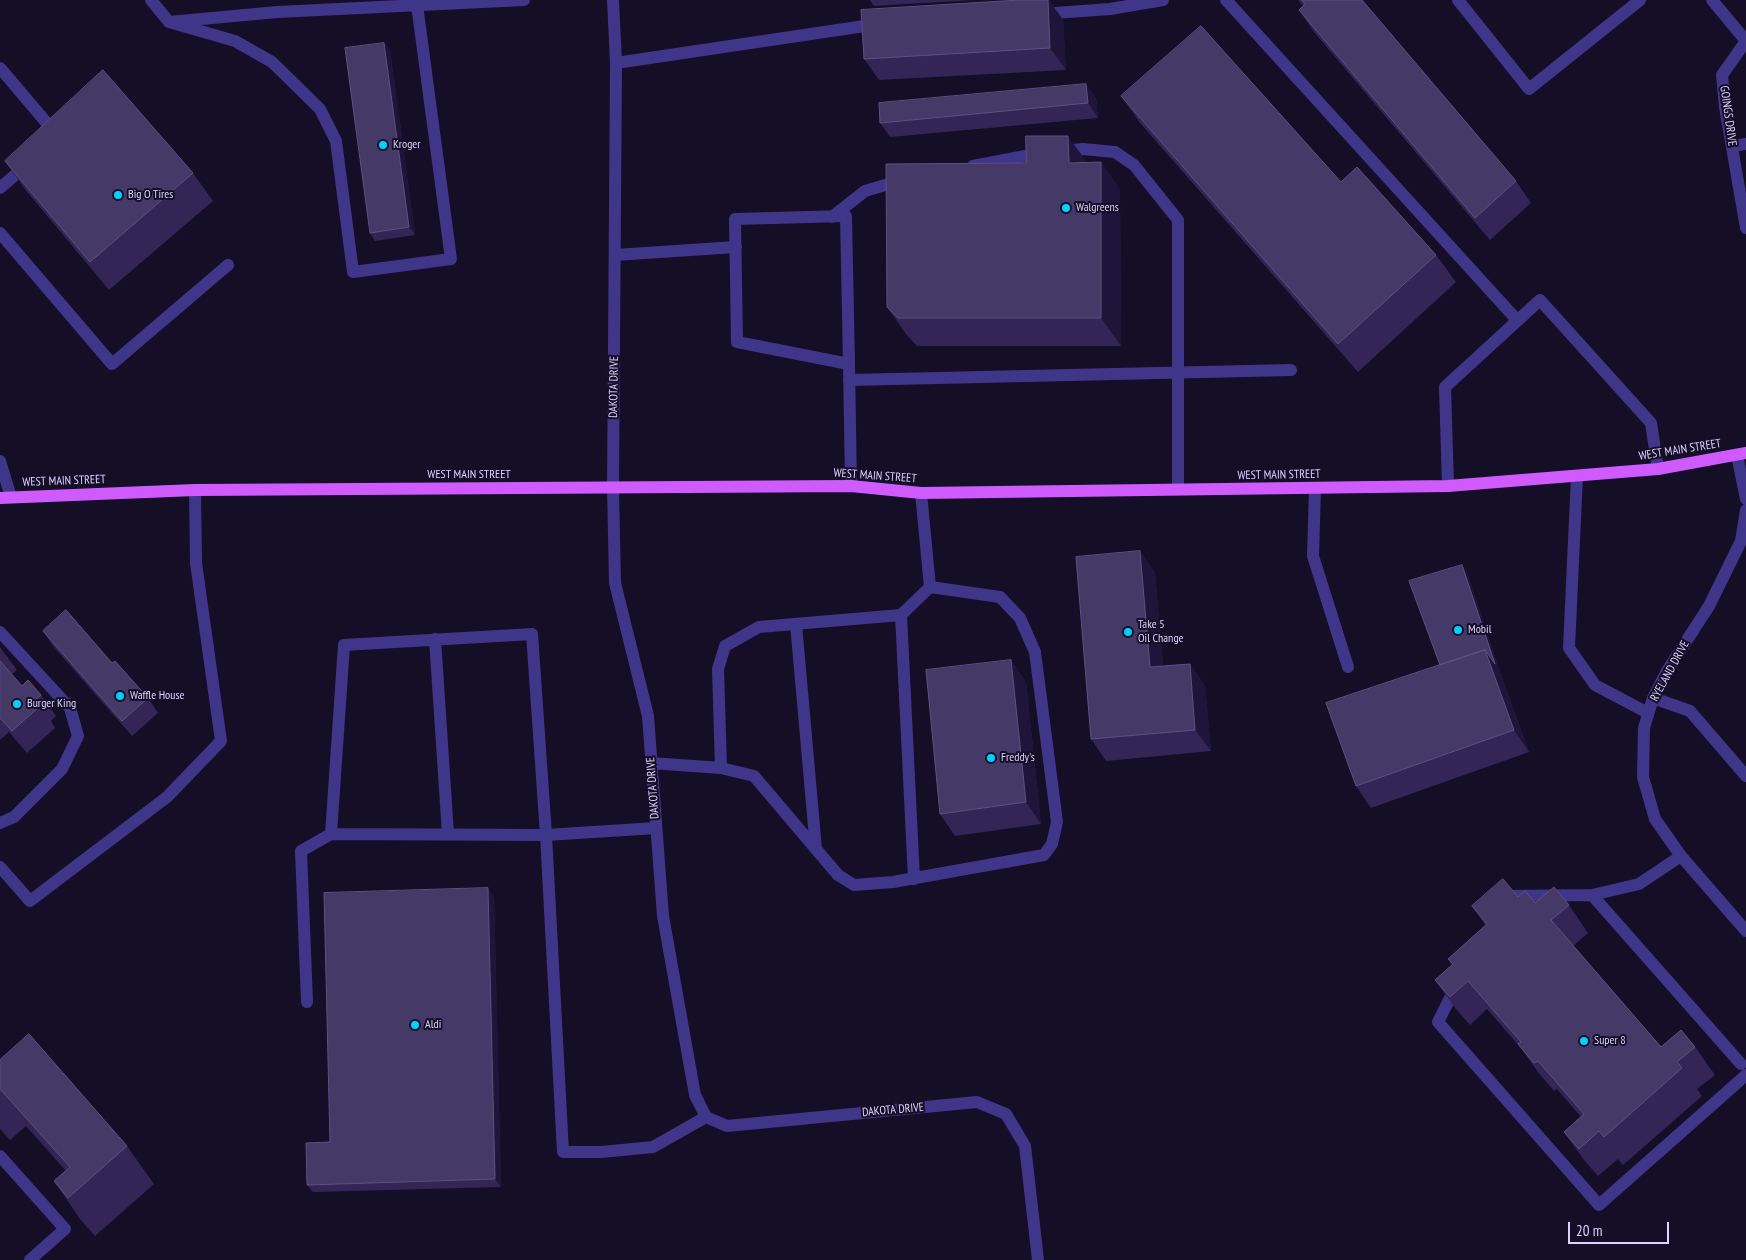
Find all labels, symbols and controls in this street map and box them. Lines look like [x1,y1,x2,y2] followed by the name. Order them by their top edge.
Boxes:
[1717,85,1739,147] street label: GOINGS DRIVE
[393,138,421,152] place label: Kroger
[377,139,389,151] marker: Kroger
[128,188,173,202] place label: Big O Tires
[112,189,124,201] marker: Big O Tires
[1076,201,1119,215] place label: Walgreens
[1060,202,1072,214] marker: Walgreens
[606,356,622,418] street label: DAKOTA DRIVE
[1638,436,1722,464] street label: WEST MAIN STREET
[833,466,917,486] street label: WEST MAIN STREET
[1237,467,1321,483] street label: WEST MAIN STREET
[427,468,511,482] street label: WEST MAIN STREET
[22,472,106,490] street label: WEST MAIN STREET
[1138,618,1184,646] place label: Take 5 Oil Change
[1468,623,1491,637] place label: Mobil
[1452,624,1464,636] marker: Mobil
[1122,626,1134,638] marker: Take 5 Oil Change
[1647,638,1693,704] street label: RYELAND DRIVE
[130,689,185,703] place label: Waffle House
[114,690,126,702] marker: Waffle House
[27,697,76,711] place label: Burger King
[11,698,23,710] marker: Burger King
[1001,751,1035,765] place label: Freddy's
[985,752,997,764] marker: Freddy's
[644,757,662,819] street label: DAKOTA DRIVE
[425,1018,441,1032] place label: Aldi
[409,1019,421,1031] marker: Aldi
[1594,1034,1626,1048] place label: Super 8
[1578,1035,1590,1047] marker: Super 8
[861,1100,925,1120] street label: DAKOTA DRIVE
[1571,1212,1672,1244] scale bar
[1576,1221,1602,1240] text: 20 m

